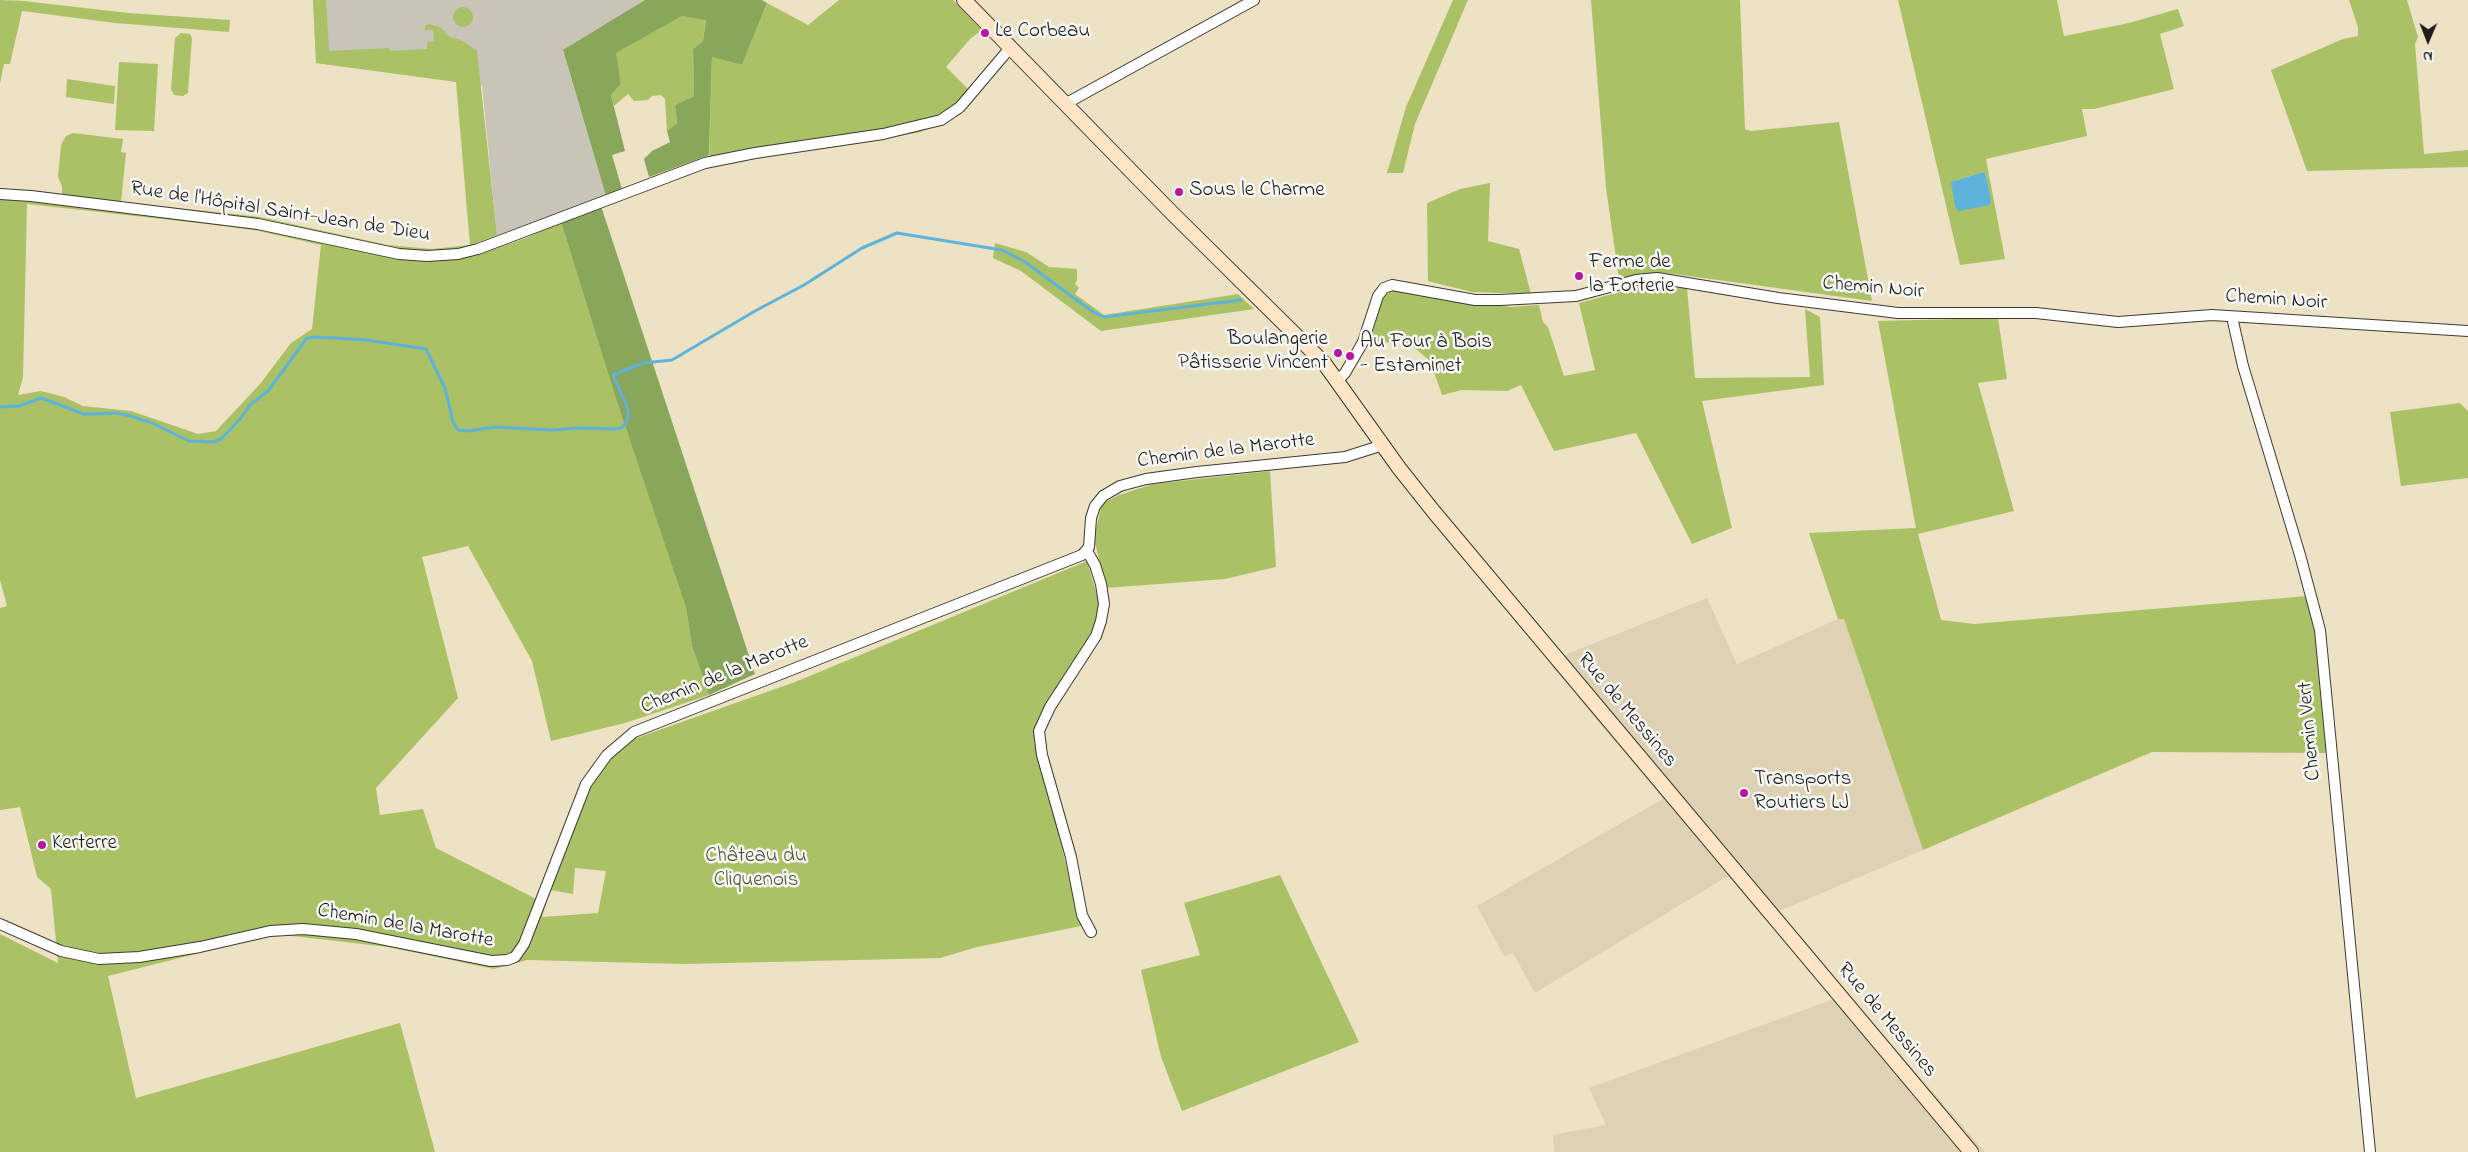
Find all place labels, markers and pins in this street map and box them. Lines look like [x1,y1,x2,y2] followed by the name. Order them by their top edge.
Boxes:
[995,20,1090,46] place label: Le Corbeau
[979,27,991,39] marker: Le Corbeau
[1189,179,1325,205] place label: Sous le Charme
[1173,186,1185,198] marker: Sous le Charme
[1589,251,1674,301] place label: Ferme de la Forterie
[1573,270,1585,282] marker: Ferme de la Forterie
[1178,328,1328,378] place label: Boulangerie Pâtisserie Vincent
[1360,331,1492,381] place label: Au Four à Bois - Estaminet
[1332,347,1344,359] marker: Boulangerie Pâtisserie Vincent
[1344,350,1356,362] marker: Au Four à Bois - Estaminet
[1754,768,1852,818] place label: Transports Routiers LJ
[1738,787,1750,799] marker: Transports Routiers LJ
[52,832,117,858] place label: Kerterre
[36,839,48,851] marker: Kerterre

